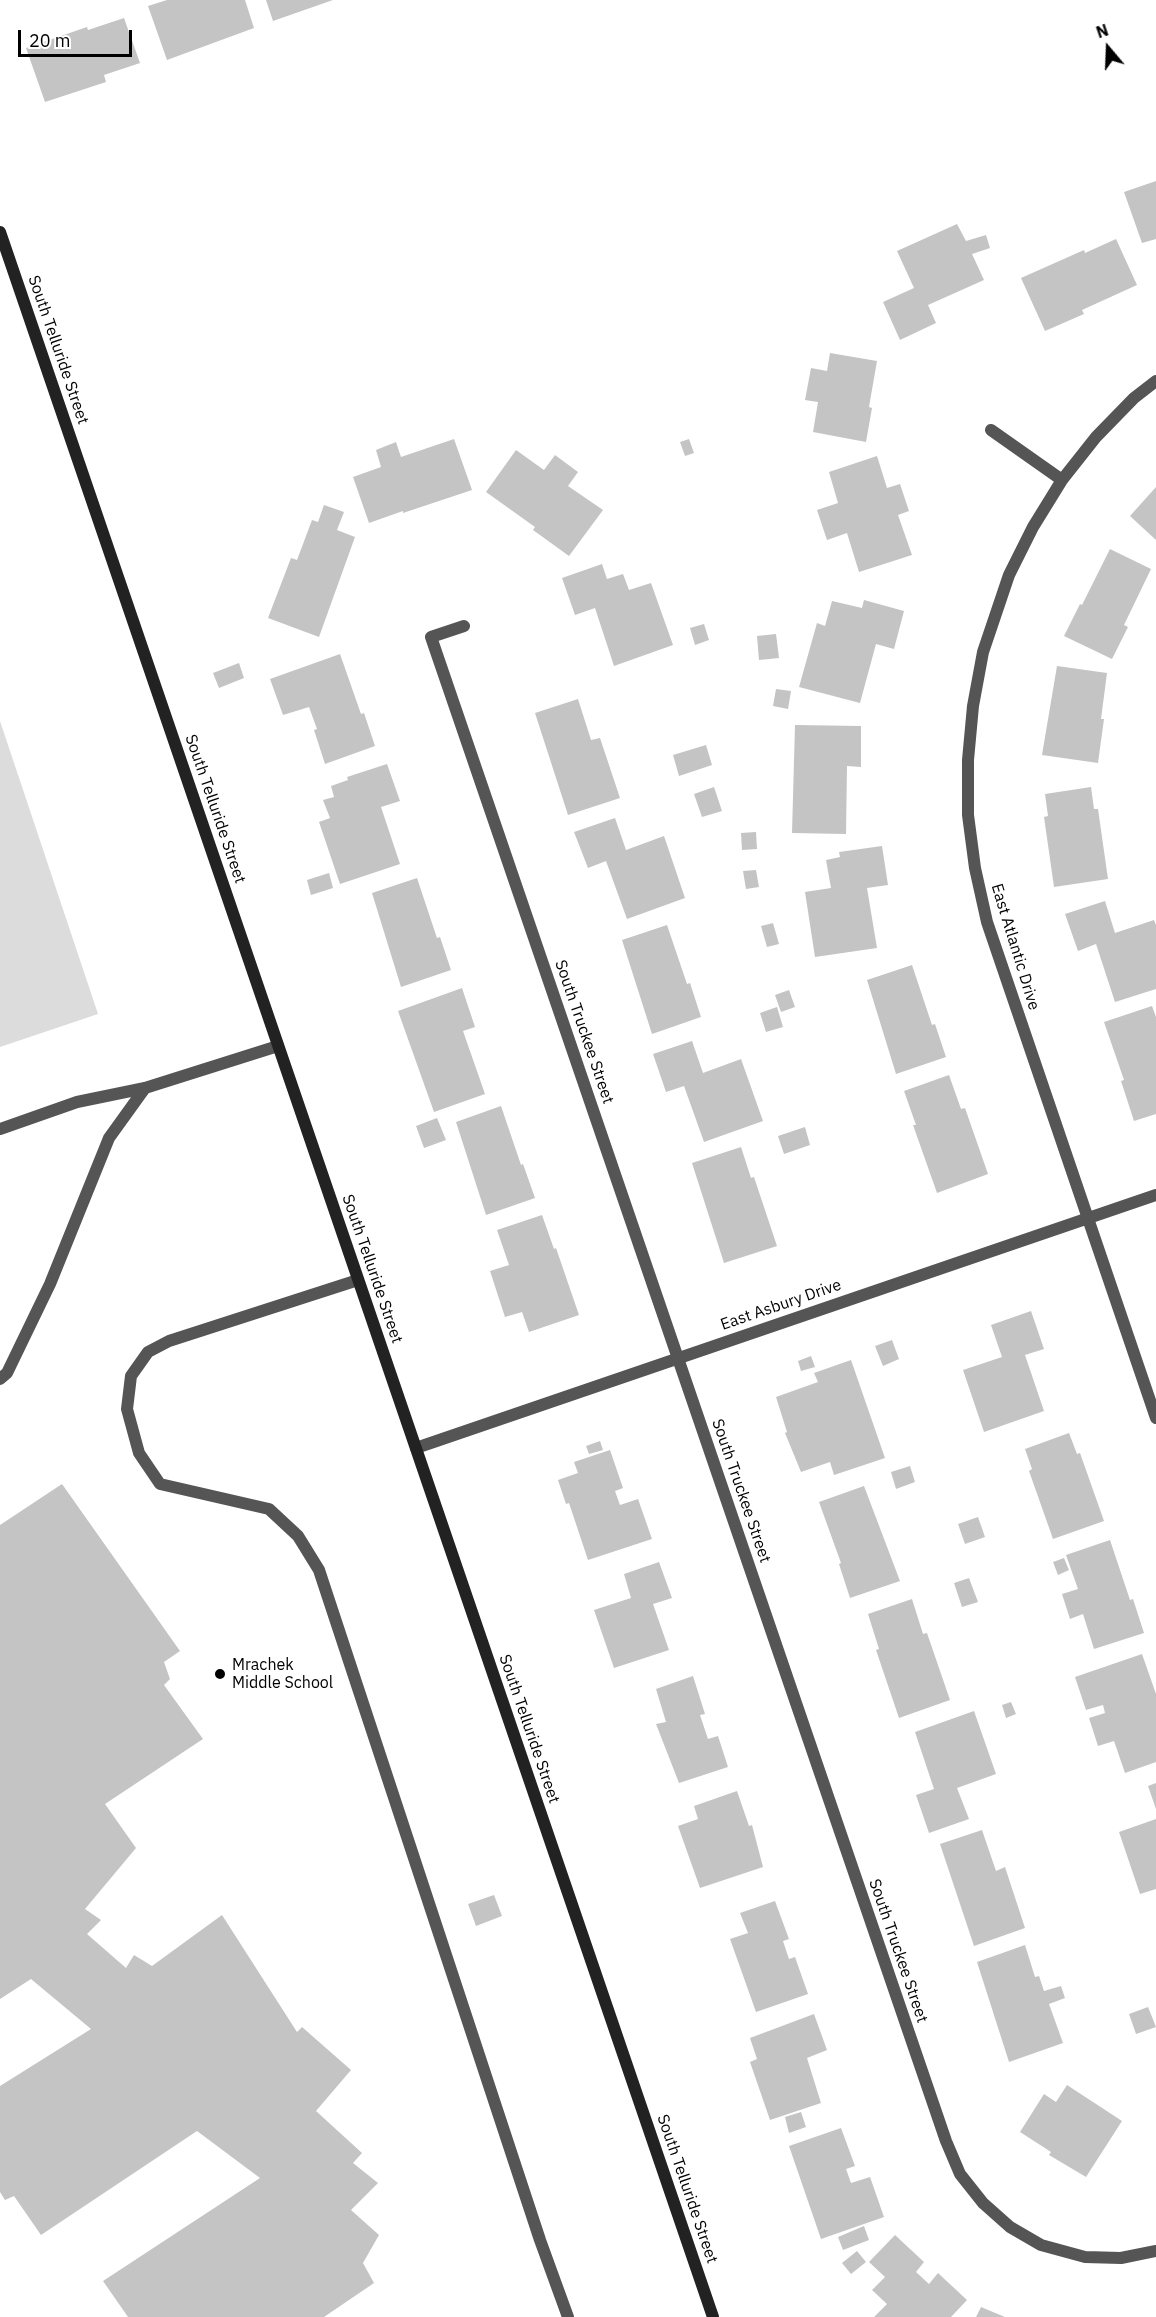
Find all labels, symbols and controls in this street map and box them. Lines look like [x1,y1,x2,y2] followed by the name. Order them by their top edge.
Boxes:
[21,18,135,56] scale bar
[1078,18,1138,78] north arrow
[1093,20,1111,42] text: N
[29,29,71,52] text: 20 m
[24,273,92,427] street label: South Telluride Street
[181,732,249,886] street label: South Telluride Street
[987,881,1043,1013] street label: East Atlantic Drive
[550,958,618,1106] street label: South Truckee Street
[338,1192,406,1346] street label: South Telluride Street
[718,1275,844,1335] street label: East Asbury Drive
[707,1417,775,1565] street label: South Truckee Street
[495,1652,563,1806] street label: South Telluride Street
[232,1655,333,1693] place label: Mrachek Middle School
[213,1667,227,1681] marker: Mrachek Middle School
[864,1877,932,2025] street label: South Truckee Street
[653,2112,721,2266] street label: South Telluride Street

